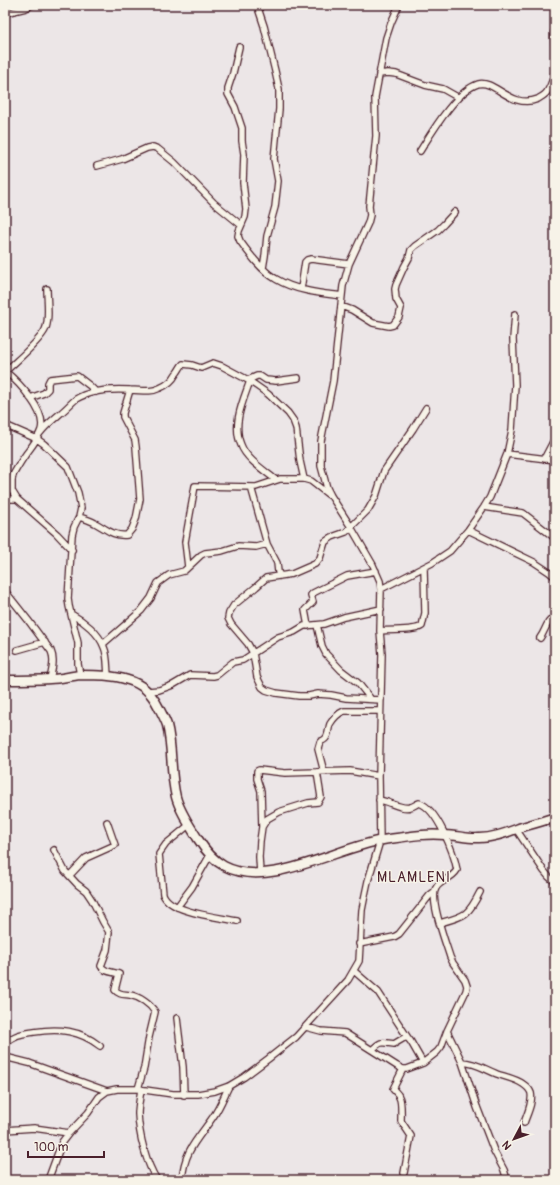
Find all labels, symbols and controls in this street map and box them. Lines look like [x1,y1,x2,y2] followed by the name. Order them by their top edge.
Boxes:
[377,869,451,886] district label: MLAMLENI
[494,1119,534,1159] north arrow
[28,1133,104,1159] scale bar
[499,1138,514,1152] text: N
[34,1140,69,1155] text: 100 m

